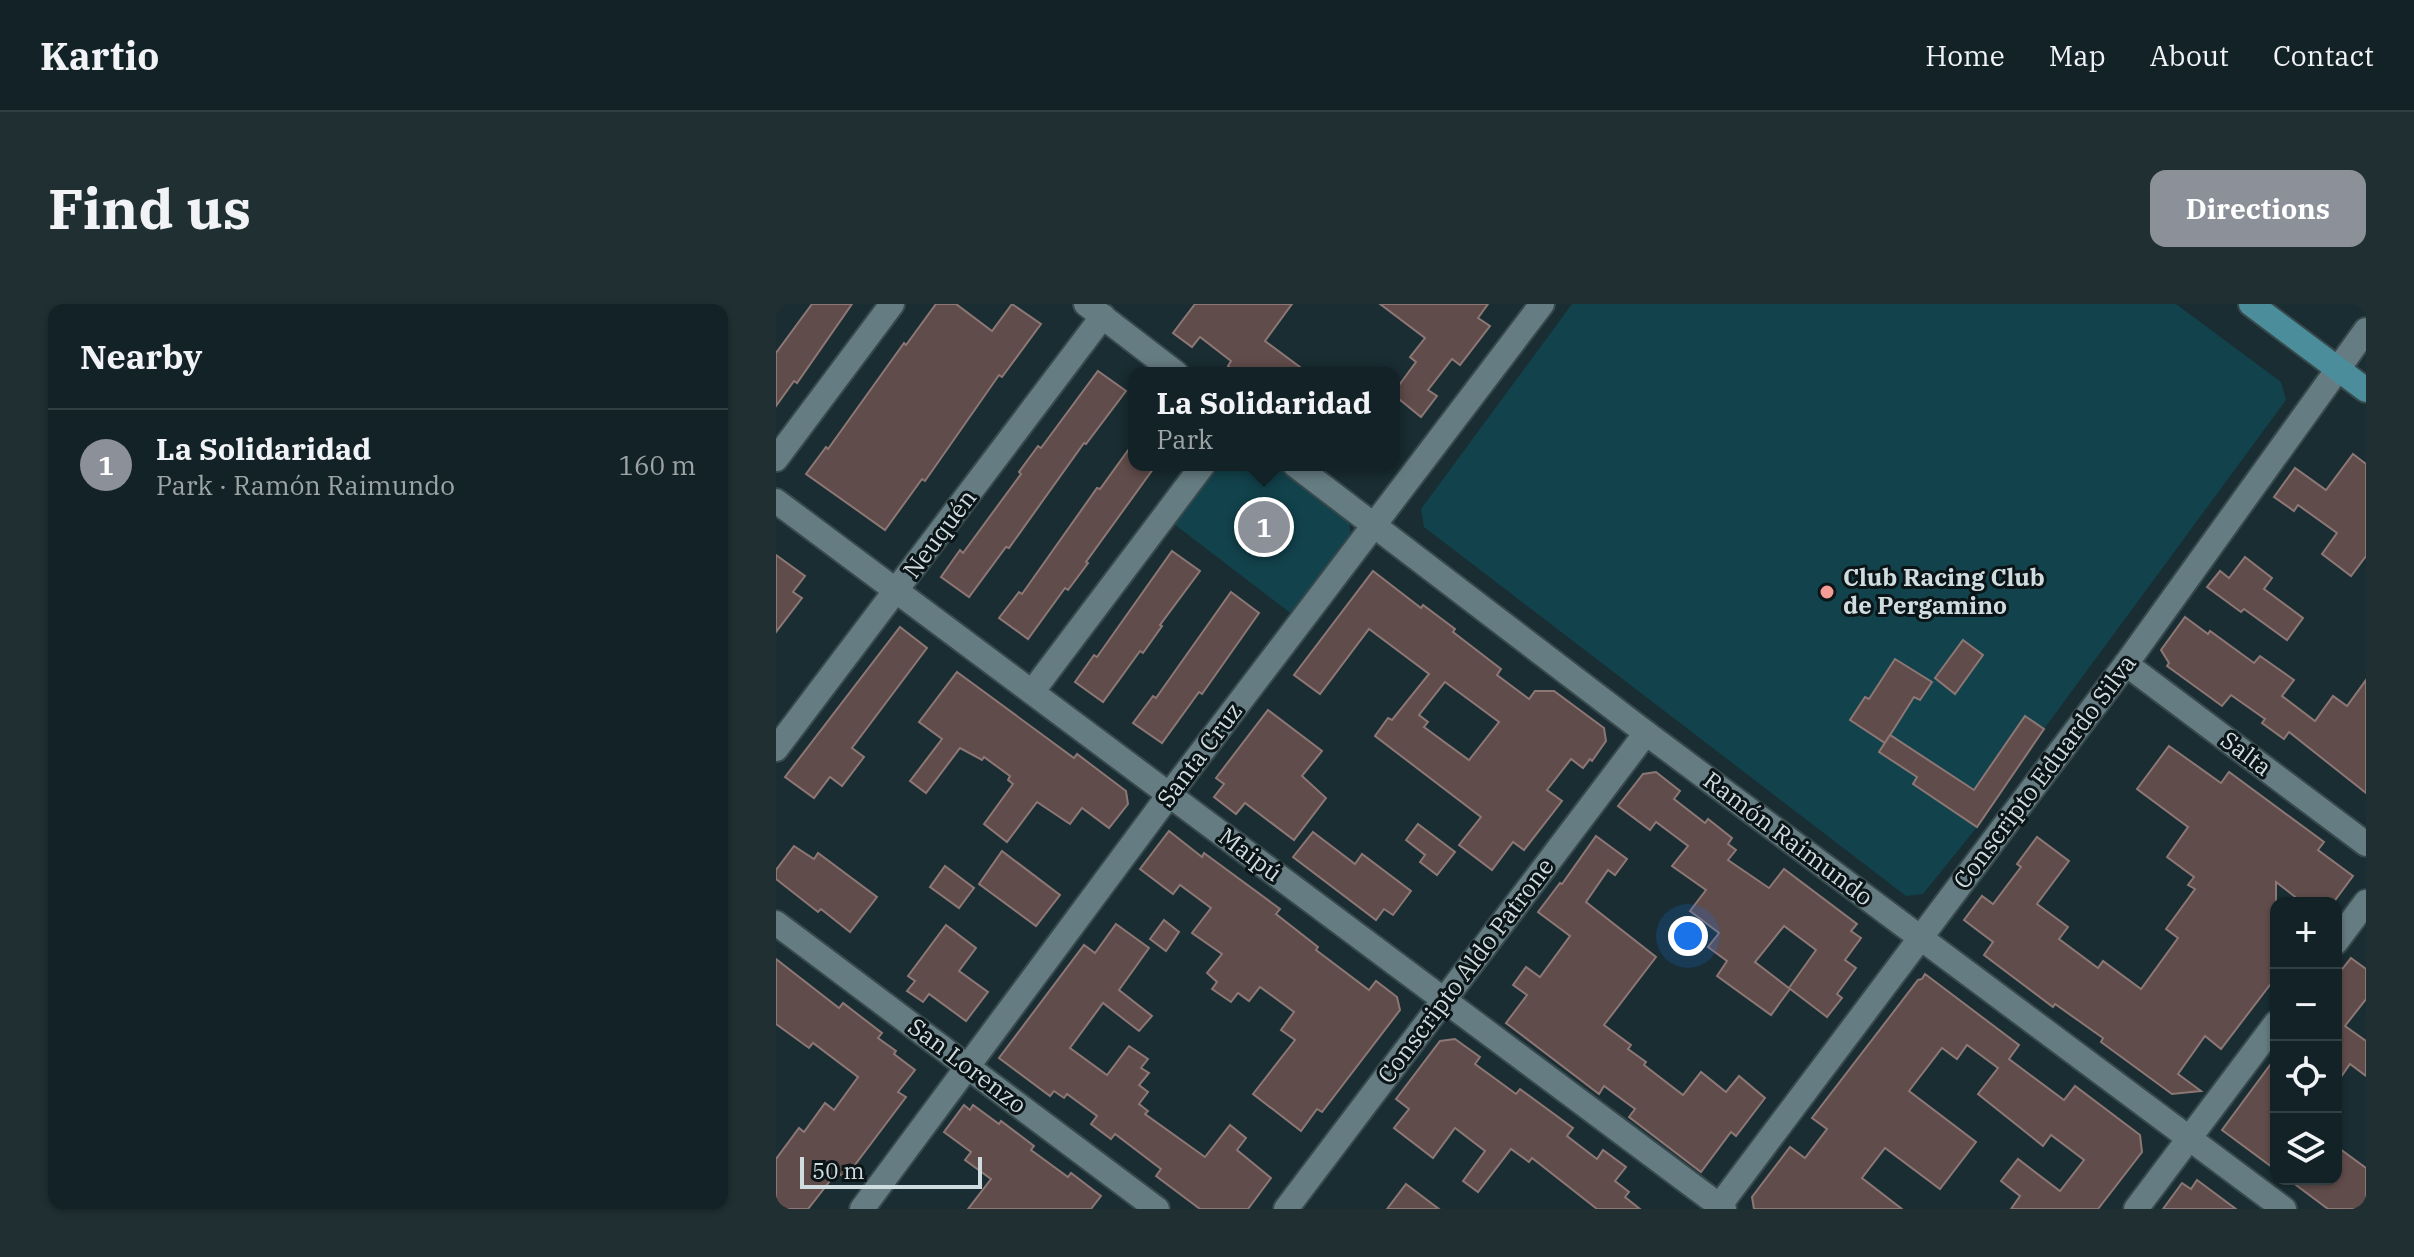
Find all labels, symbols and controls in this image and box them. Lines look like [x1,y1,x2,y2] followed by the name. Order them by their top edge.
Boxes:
[40,31,159,80] text: Kartio
[1925,37,2005,74] text: Home
[2049,37,2106,74] text: Map
[2150,37,2229,74] text: About
[2273,37,2374,74] text: Contact
[2150,170,2366,247] button: Directions
[48,172,251,244] text: Find us
[80,334,202,378] text: Nearby
[1128,367,1400,471] popup
[1156,383,1372,422] text: La Solidaridad
[1156,422,1213,456] text: Park
[156,429,371,468] text: La Solidaridad
[98,448,114,482] text: 1
[618,448,696,482] text: 160 m
[156,468,455,502] text: Park · Ramón Raimundo
[895,482,983,584] street label: Neuquén
[1238,497,1290,557] pin: 1
[1843,561,2045,621] place label: Club Racing Club de Pergamino
[1818,583,1836,601] marker: Club Racing Club de Pergamino
[1946,648,2143,895] street label: Conscripto Eduardo Silva
[1149,696,1249,813] street label: Santa Cruz
[2215,724,2279,783] street label: Salta
[1697,764,1880,913] street label: Ramón Raimundo
[1213,820,1289,888] street label: Maipú
[1370,851,1561,1090] street label: Conscripto Aldo Patrone
[2270,897,2342,1185] map controls
[2270,897,2342,969] button: +
[1668,916,1708,956] your location
[2270,969,2342,1041] button: −
[902,1010,1033,1120] street label: San Lorenzo
[2270,1041,2342,1113] button: locate
[2270,1113,2342,1185] button: layers
[800,1153,982,1189] scale bar
[812,1156,864,1185] text: 50 m

